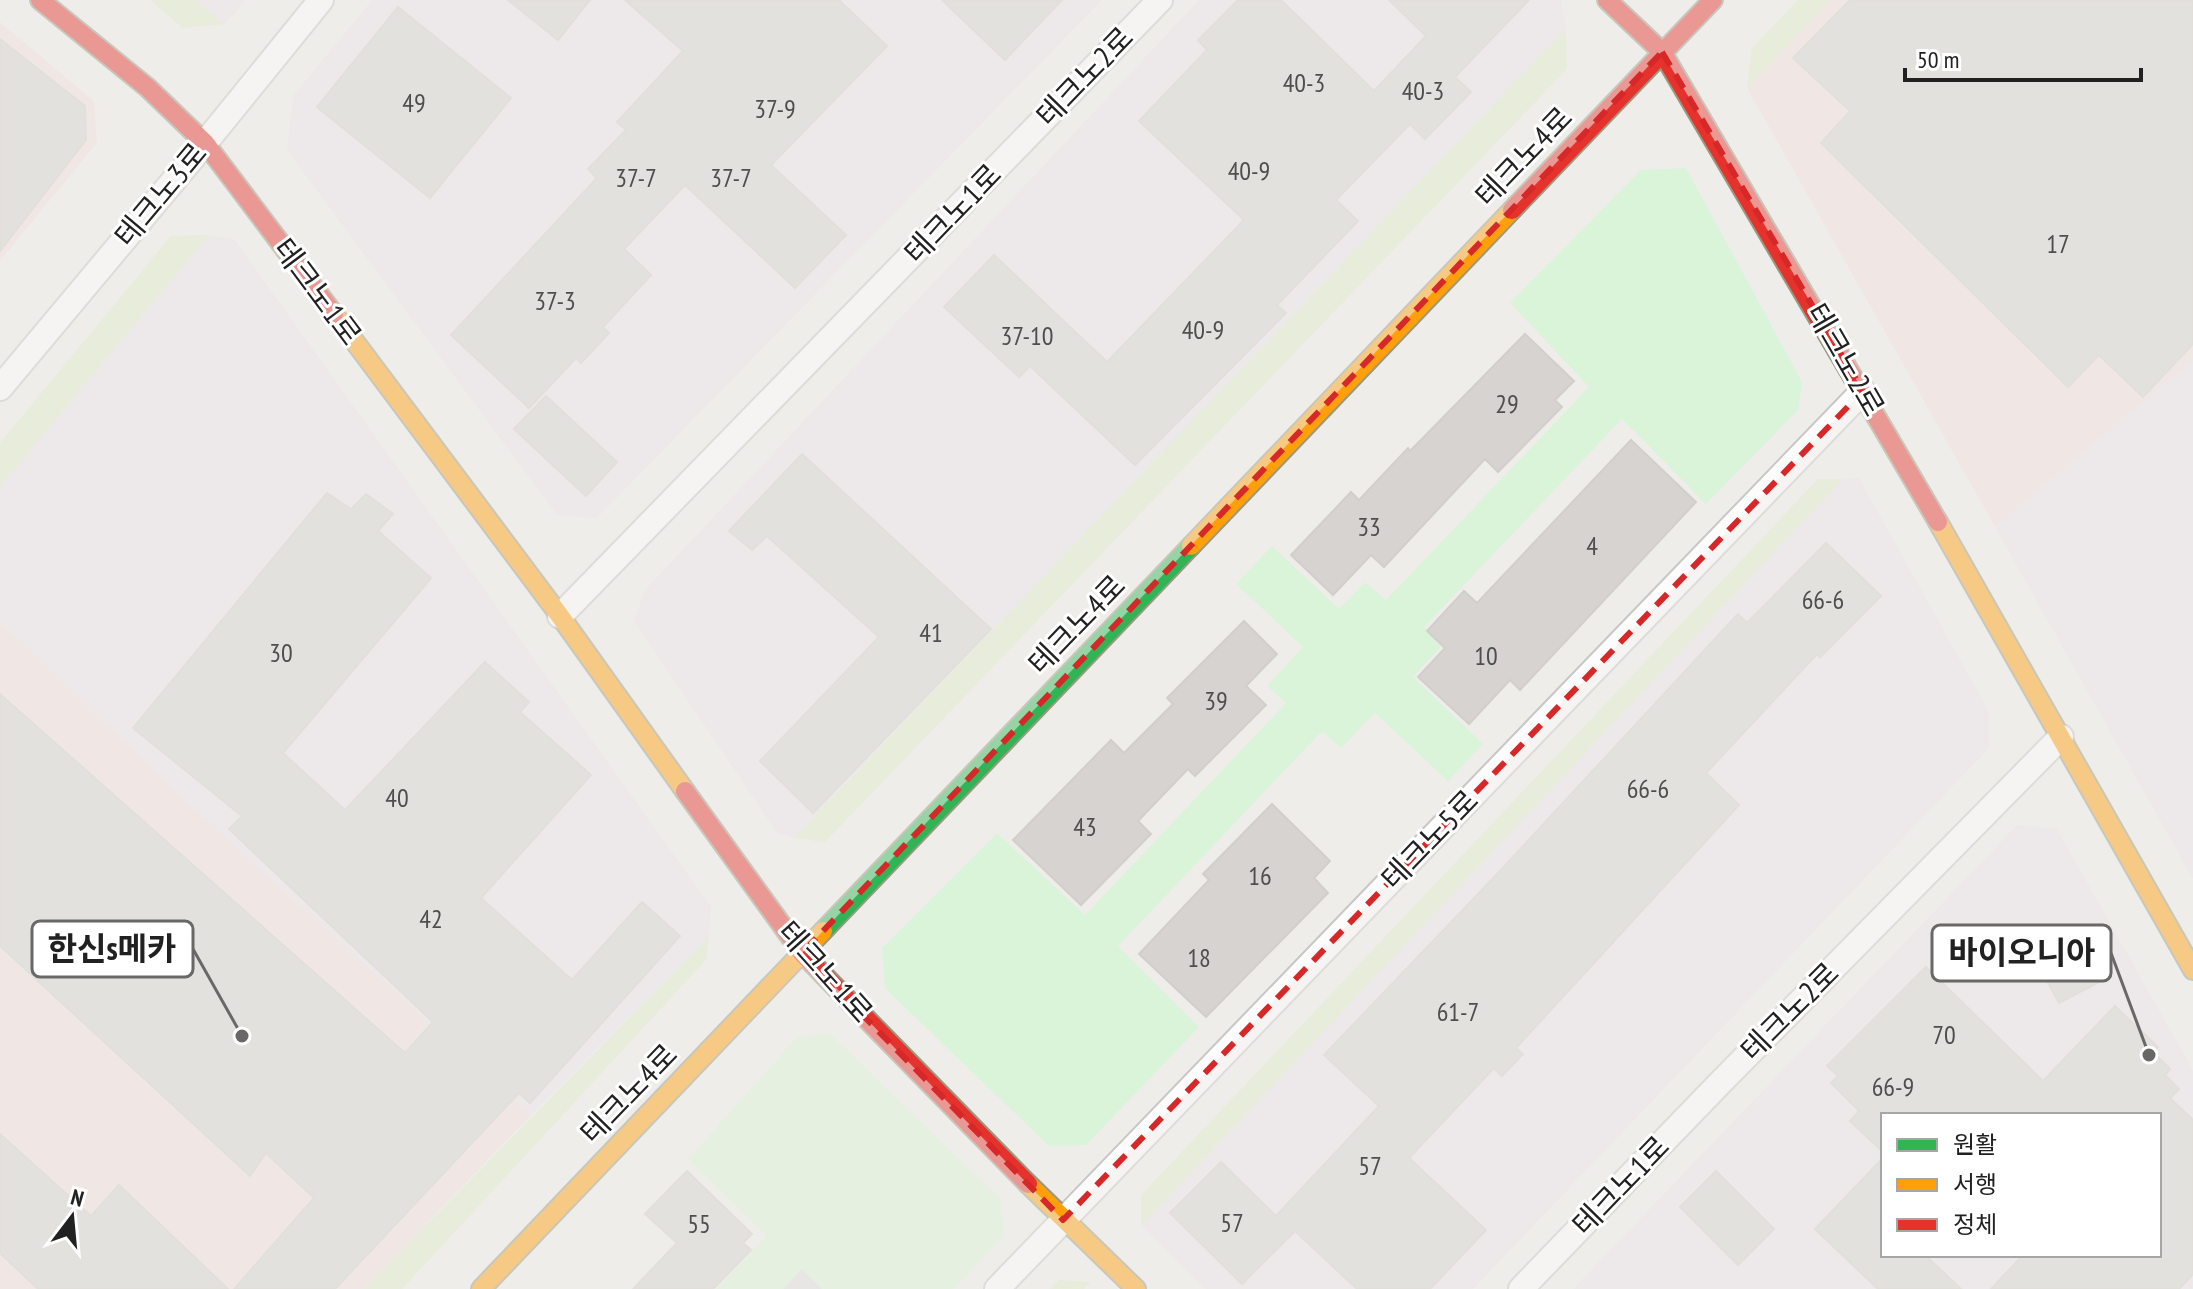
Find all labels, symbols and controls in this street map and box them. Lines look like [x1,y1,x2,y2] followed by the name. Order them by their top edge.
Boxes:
[1027,18,1141,134] street label: 테크노2로
[1905,32,2141,82] scale bar
[1917,44,1959,75] text: 50 m
[1283,66,1325,99] house number: 40-3
[1402,74,1444,107] house number: 40-3
[402,86,426,119] house number: 49
[754,92,796,125] house number: 37-9
[1466,98,1580,214] street label: 테크노4로
[105,134,215,254] street label: 테크노3로
[1228,154,1270,187] house number: 40-9
[895,155,1009,271] street label: 테크노1로
[615,161,657,194] house number: 37-7
[710,161,752,194] house number: 37-7
[2046,227,2070,260] house number: 17
[265,230,371,352] street label: 테크노1로
[534,284,576,317] house number: 37-3
[1798,296,1894,423] street label: 테크노2로
[1182,313,1224,346] house number: 40-9
[1000,319,1054,352] house number: 37-10
[1495,387,1519,420] house number: 29
[1357,510,1381,543] house number: 33
[1586,529,1598,562] house number: 4
[1019,566,1133,682] street label: 테크노4로
[1802,583,1844,616] house number: 66-6
[919,616,943,649] house number: 41
[269,636,293,669] house number: 30
[1474,639,1498,672] house number: 10
[1204,684,1228,717] house number: 39
[1627,772,1669,805] house number: 66-6
[385,781,409,814] house number: 40
[1372,781,1486,897] street label: 테크노5로
[1073,810,1097,843] house number: 43
[1248,859,1272,892] house number: 16
[419,902,443,935] house number: 42
[770,912,882,1030] street label: 테크노1로
[32,921,193,977] callout: 한신s메카
[1932,925,2111,981] callout: 바이오니아
[48,927,176,969] text: 한신s메카
[1948,931,2096,973] text: 바이오니아
[1187,941,1211,974] house number: 18
[1731,953,1847,1069] street label: 테크노2로
[1437,995,1479,1028] house number: 61-7
[1932,1018,1956,1051] house number: 70
[571,1035,685,1151] street label: 테크노4로
[1872,1070,1914,1103] house number: 66-9
[1881,1113,2161,1257] legend
[1563,1127,1677,1243] street label: 테크노1로
[1953,1129,1997,1160] text: 원활
[1358,1149,1382,1182] house number: 57
[1953,1169,1997,1200] text: 서행
[32,1177,112,1257] north arrow
[68,1183,87,1213] text: N
[1220,1206,1244,1239] house number: 57
[687,1207,711,1240] house number: 55
[1953,1209,1997,1240] text: 정체

